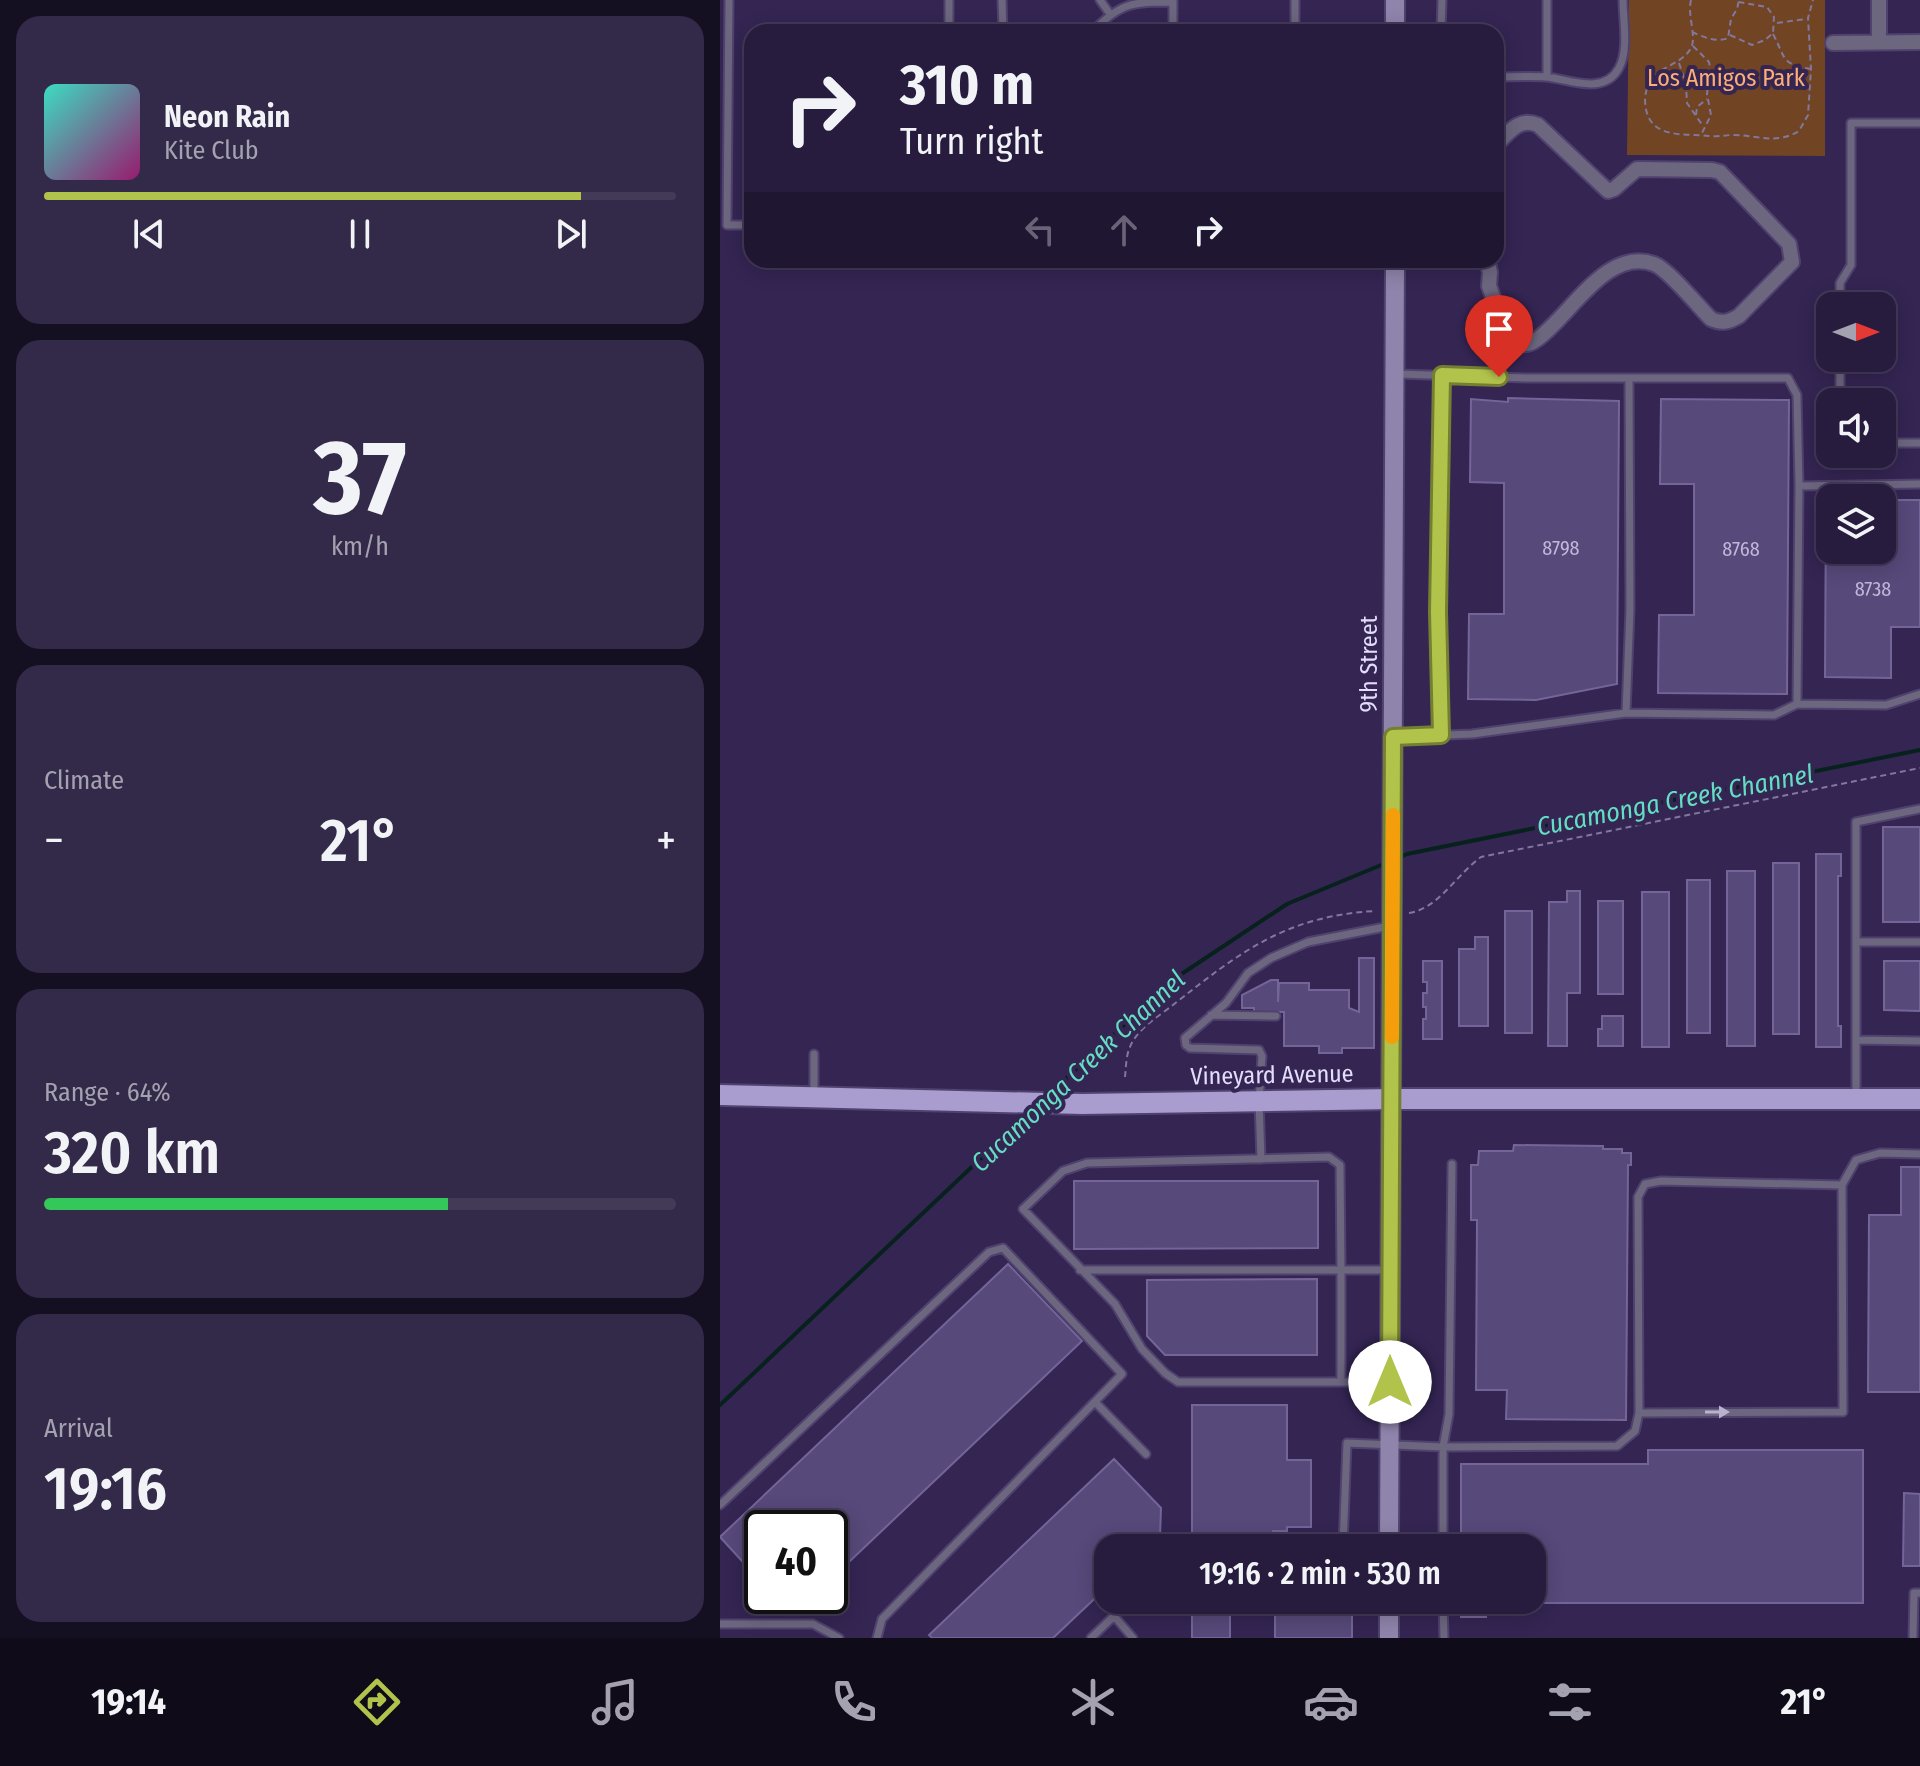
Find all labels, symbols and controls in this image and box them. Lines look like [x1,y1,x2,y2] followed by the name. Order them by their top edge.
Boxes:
[900,52,1034,119] text: 310 m
[768,56,872,160] icon: right
[1647,64,1806,92] park label: Los Amigos Park
[164,99,290,135] text: Neon Rain
[900,120,1043,164] text: Turn right
[164,135,259,166] text: Kite Club
[1018,208,1062,252] icon: left
[1102,208,1146,252] icon: ahead
[1186,208,1230,252] icon: right
[127,212,171,256] icon: previous
[338,212,382,256] icon: pause
[549,212,593,256] icon: next
[1816,292,1896,372] north arrow
[1816,292,1896,564] map controls
[1465,295,1533,377] pin
[1477,307,1521,351] icon: arrive
[1816,388,1896,468] button: sound
[314,416,406,541] text: 37
[1816,484,1896,564] button: layers
[331,531,389,562] text: km/h
[1542,536,1580,560] house number: 8798
[1722,537,1760,561] house number: 8768
[1855,577,1891,601] house number: 8738
[1355,615,1383,712] street label: 9th Street
[1534,758,1816,843] water label: Cucamonga Creek Channel
[44,765,124,796] text: Climate
[320,805,400,877] text: 21°
[44,814,64,867] text: −
[656,814,676,867] text: +
[965,964,1192,1179] water label: Cucamonga Creek Channel
[1190,1060,1354,1090] street label: Vineyard Avenue
[44,1077,171,1108] text: Range · 64%
[44,1117,220,1189] text: 320 km
[1348,1340,1432,1424] position arrow
[1705,1406,1730,1418] one-way arrow
[44,1413,113,1444] text: Arrival
[44,1453,167,1525] text: 19:16
[744,1510,848,1614] speed limit sign: 40
[1199,1556,1441,1592] text: 19:16 · 2 min · 530 m
[349,1674,405,1730] icon: directions
[587,1674,643,1730] icon: music
[826,1674,882,1730] icon: phone
[1065,1674,1121,1730] icon: climate
[1303,1674,1359,1730] icon: car
[1542,1674,1598,1730] icon: filters
[91,1680,166,1724] text: 19:14
[1781,1680,1829,1724] text: 21°

